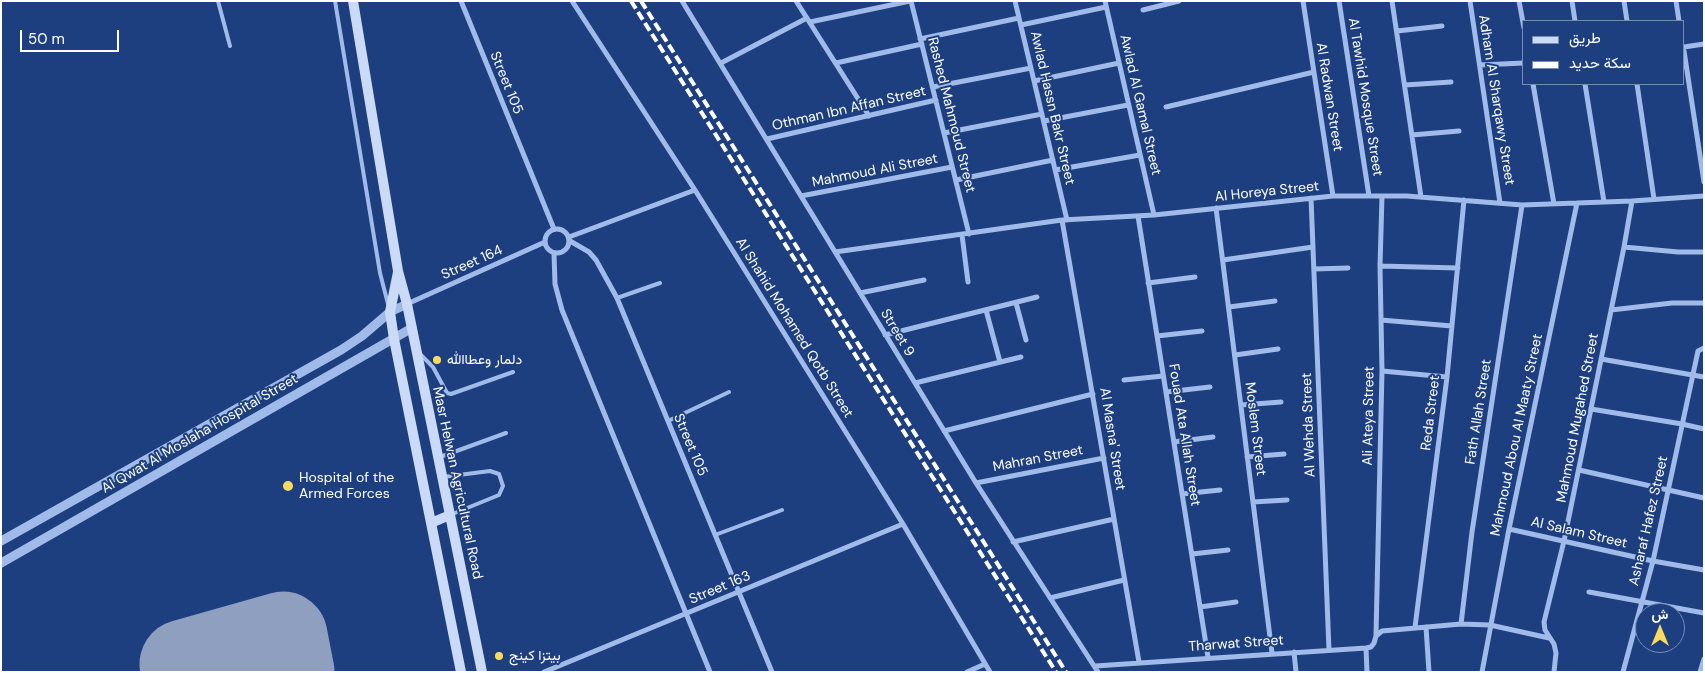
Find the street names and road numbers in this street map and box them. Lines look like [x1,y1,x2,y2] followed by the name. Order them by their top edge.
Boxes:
[1474,13,1518,187] street label: Adham Al Sharqawy Street
[1344,17,1386,177] street label: Al Tawhid Mosque Street
[1026,29,1078,187] street label: Awlad Hassn Bakr Street
[1116,33,1164,177] street label: Awlad Al Gamal Street
[924,35,978,195] street label: Rashed Mahmoud Street
[1312,41,1346,153] street label: Al Radwan Street
[486,49,526,117] street label: Street 105
[770,83,928,135] street label: Othman Ibn Affan Street
[811,151,939,191] street label: Mahmoud Ali Street
[1214,178,1320,206] street label: Al Horeya Street
[731,235,857,421] street label: Al Shahid Mohamed Qotb Street
[439,242,505,284] street label: Street 164
[876,306,918,360] street label: Street 9
[1487,332,1547,538] street label: Mahmoud Abou Al Maaty Street
[1553,332,1603,504] street label: Mahmoud Mugahed Street
[1462,358,1496,466] street label: Fath Allah Street
[1164,363,1204,507] street label: Fouad Ata Allah Street
[1360,366,1378,466] street label: Ali Ateya Street
[99,371,301,497] street label: Al Qwat Al Moslaha Hospital Street
[1299,372,1319,478] street label: Al Wehda Street
[1418,374,1444,452] street label: Reda Street
[1241,381,1269,477] street label: Moslem Street
[428,385,486,581] street label: Masr Helwan Agricultural Road
[1096,386,1128,492] street label: Al Masna' Street
[669,411,711,479] street label: Street 105
[991,442,1085,476] street label: Mahran Street
[1626,454,1672,588] street label: Asharaf Hafez Street
[1529,514,1629,552] street label: Al Salam Street
[687,568,753,608] street label: Street 163
[1188,632,1284,656] street label: Tharwat Street

